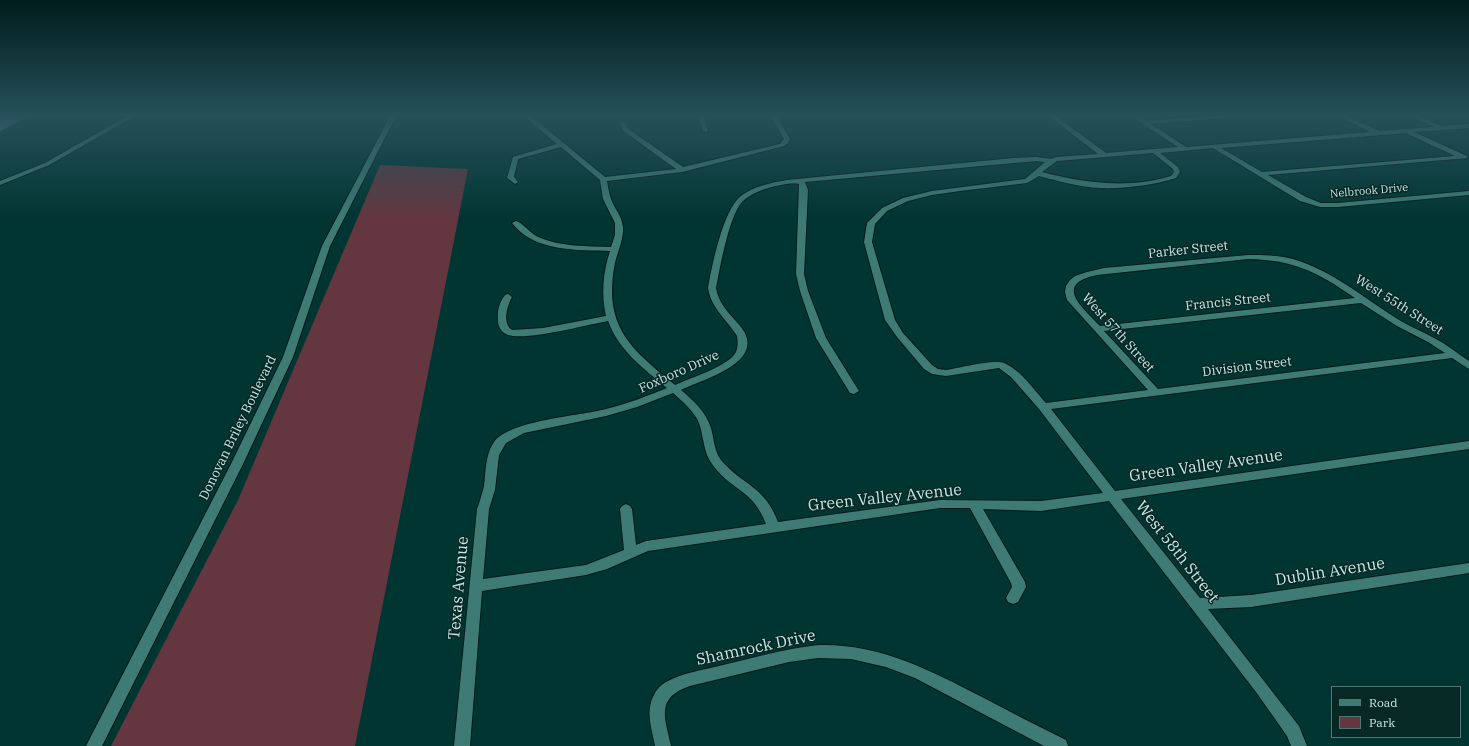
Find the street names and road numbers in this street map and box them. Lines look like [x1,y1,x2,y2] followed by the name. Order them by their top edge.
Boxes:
[1329,181,1409,201] street label: Nelbrook Drive
[1147,238,1229,262] street label: Parker Street
[1352,272,1446,338] street label: West 55th Street
[1079,290,1157,376] street label: West 57th Street
[1185,290,1271,314] street label: Francis Street
[636,347,722,397] street label: Foxboro Drive
[196,353,280,503] street label: Donovan Briley Boulevard
[1201,354,1293,380] street label: Division Street
[1128,446,1284,486] street label: Green Valley Avenue
[807,480,963,516] street label: Green Valley Avenue
[1131,497,1223,607] street label: West 58th Street
[445,536,473,640] street label: Texas Avenue
[1274,554,1386,590] street label: Dublin Avenue
[695,626,817,670] street label: Shamrock Drive

